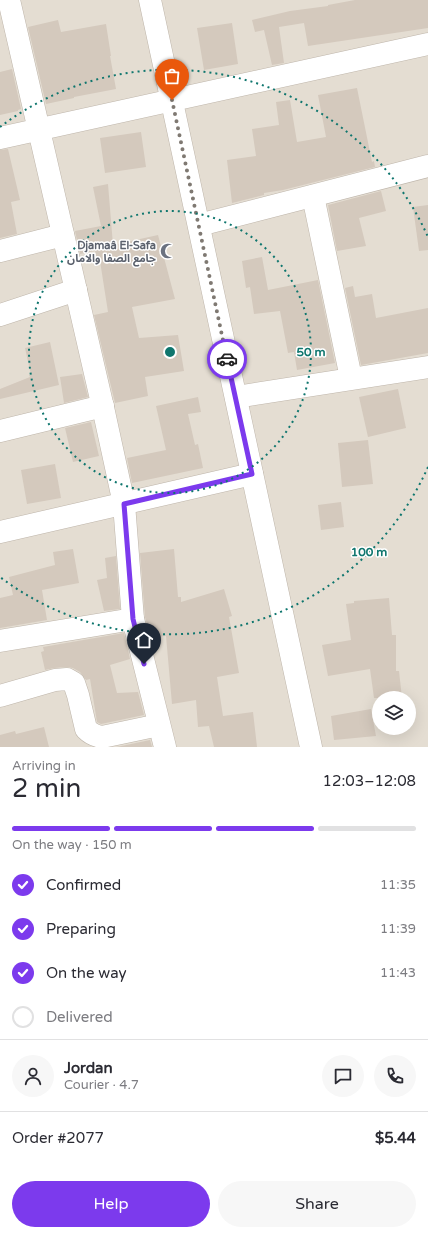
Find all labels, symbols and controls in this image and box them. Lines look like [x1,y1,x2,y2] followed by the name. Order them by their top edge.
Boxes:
[155,59,189,100] pin
[161,65,183,87] icon: bag
[67,239,156,267] place label: Djamaâ El-Safa جامع الصفا والامان
[159,242,177,260] mosque icon: Djamaâ El-Safa جامع الصفا والامان
[207,339,247,379] courier
[163,345,177,359] centre of rings
[296,345,326,359] text: 50 m
[216,348,238,370] icon: car
[351,545,387,559] text: 100 m
[127,623,161,664] pin
[133,629,155,651] icon: home
[372,691,416,735] map controls
[372,691,416,735] button: layers
[12,758,76,774] text: Arriving in
[323,772,416,790] text: 12:03–12:08
[12,773,81,804] text: 2 min
[12,837,132,853] text: On the way · 150 m
[12,874,34,896] icon: check
[46,876,121,894] text: Confirmed
[380,877,416,893] text: 11:35
[12,918,34,940] icon: check
[46,920,116,938] text: Preparing
[380,921,416,937] text: 11:39
[12,962,34,984] icon: check
[46,964,126,982] text: On the way
[380,965,416,981] text: 11:43
[46,1008,113,1026] text: Delivered
[12,1055,54,1097] button: person
[322,1055,364,1097] button: chat
[374,1055,416,1097] button: phone
[64,1059,113,1077] text: Jordan
[64,1077,139,1093] text: Courier · 4.7
[12,1129,104,1147] text: Order #2077
[375,1129,416,1147] text: $5.44
[12,1181,210,1227] button: Help
[218,1181,416,1227] button: Share

